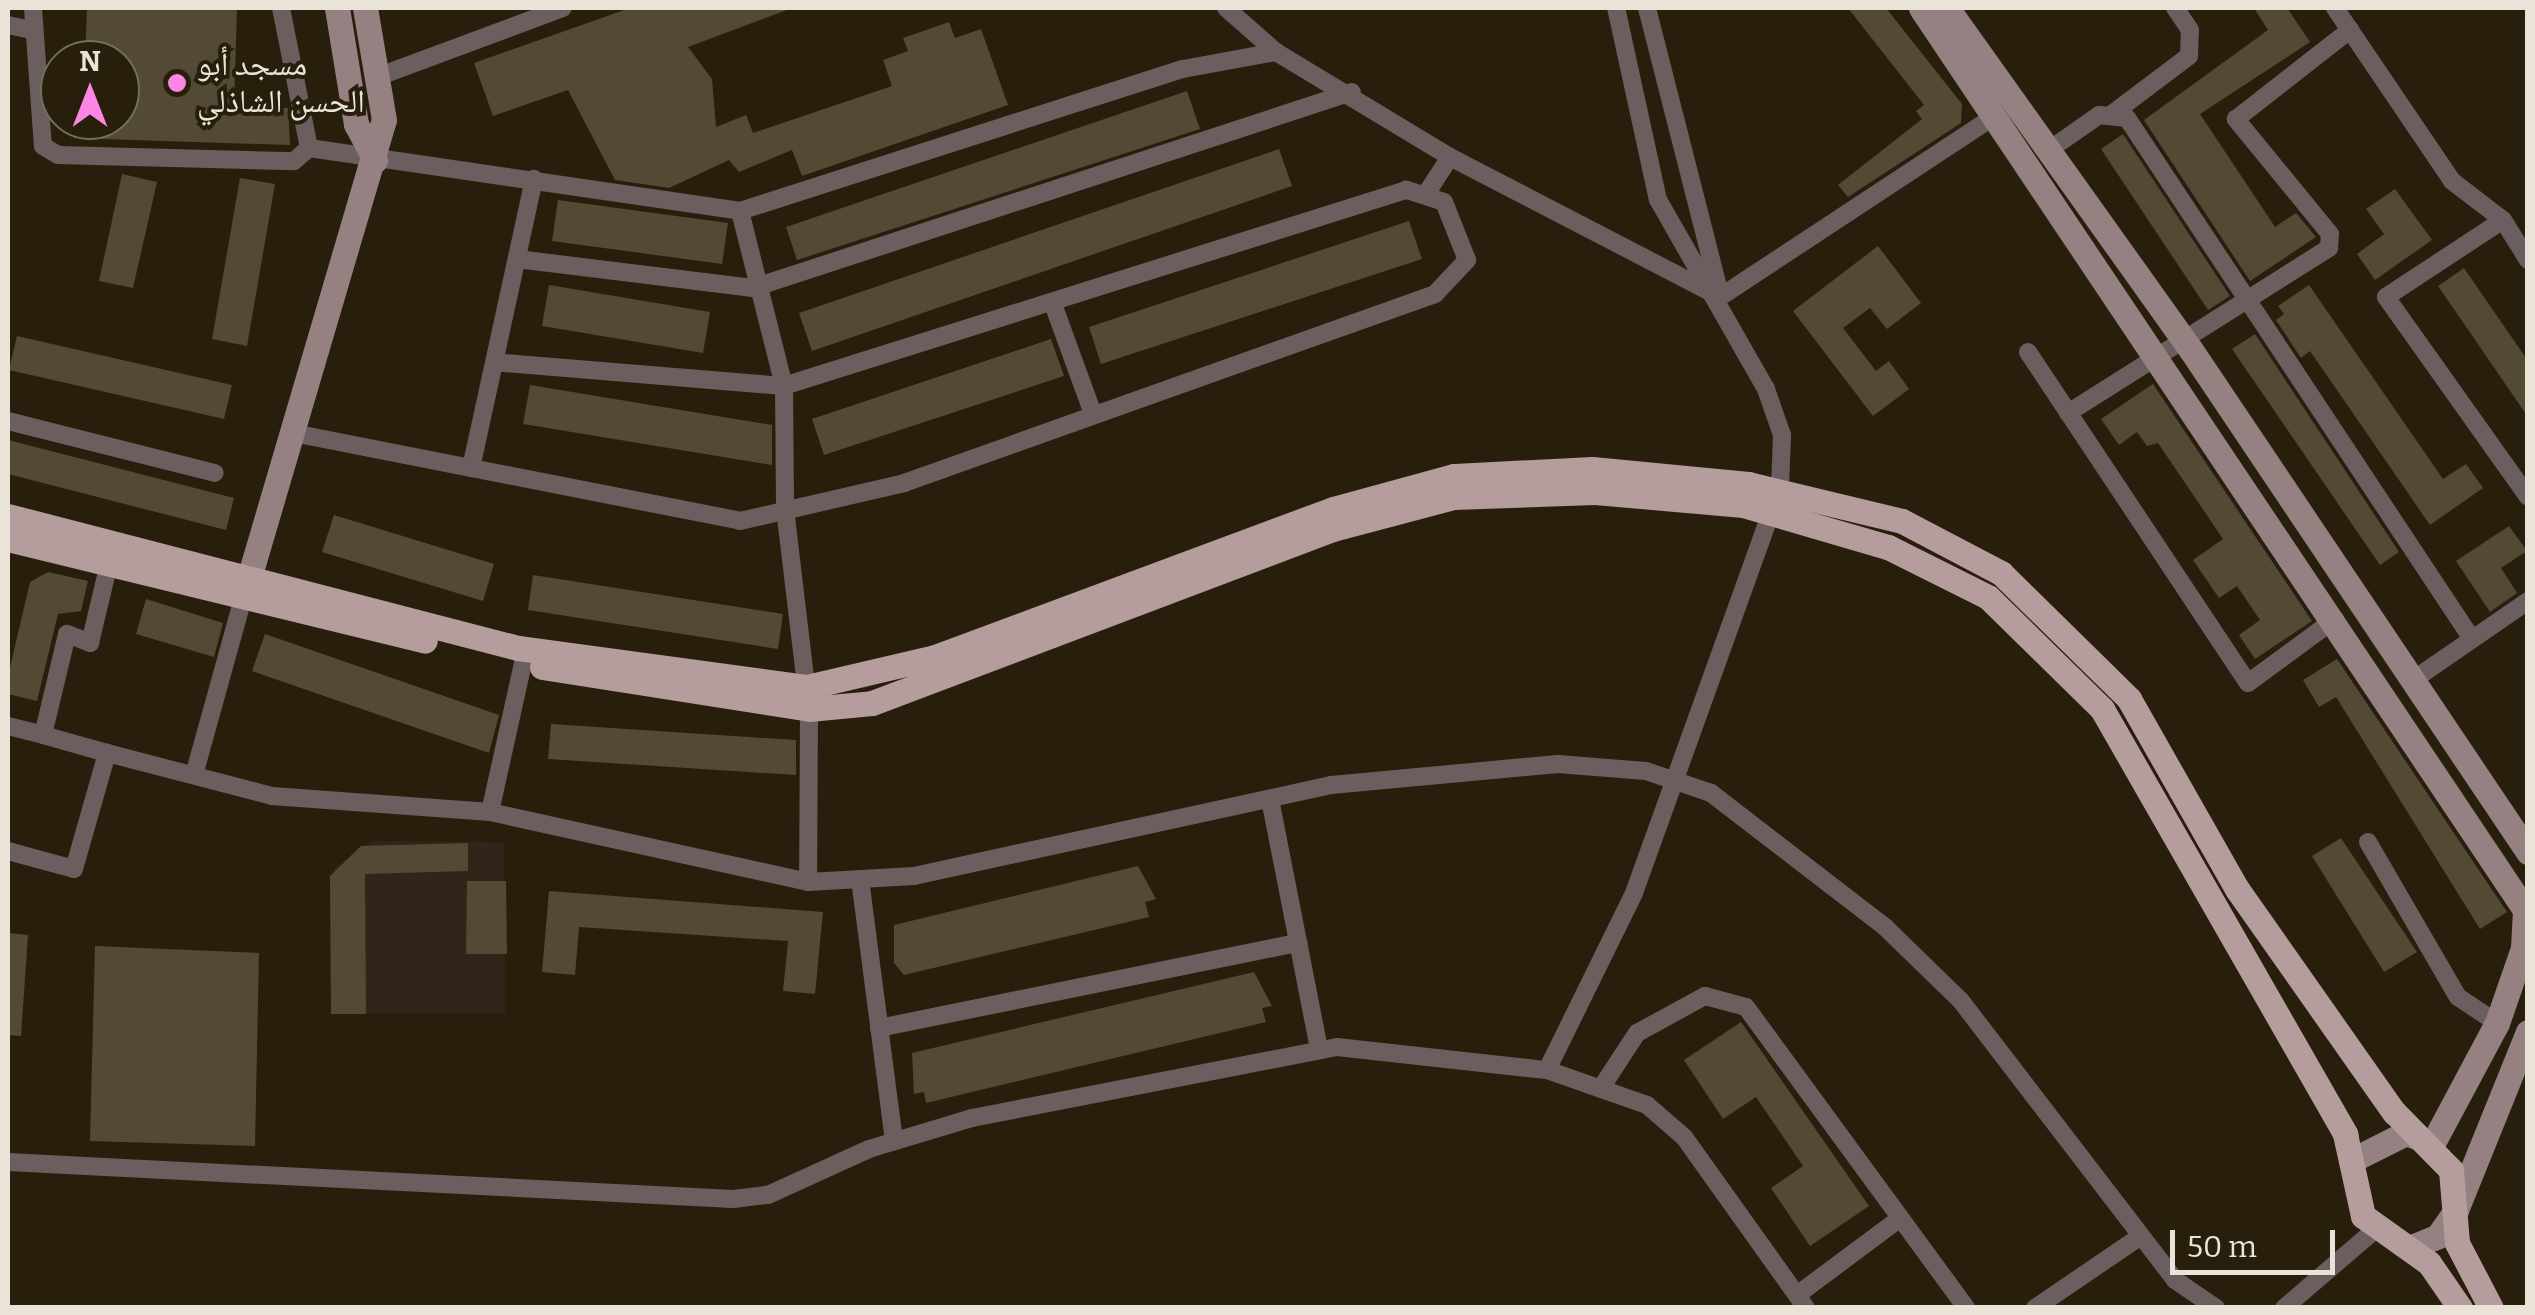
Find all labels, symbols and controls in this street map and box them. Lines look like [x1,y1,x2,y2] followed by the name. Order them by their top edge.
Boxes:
[40,40,140,140] north arrow
[79,45,101,78] text: N
[197,46,365,121] place label: مسجد أبو الحسن الشاذلي
[166,72,188,94] marker: مسجد أبو الحسن الشاذلي
[2175,1210,2340,1272] scale bar
[2187,1229,2257,1265] text: 50 m

